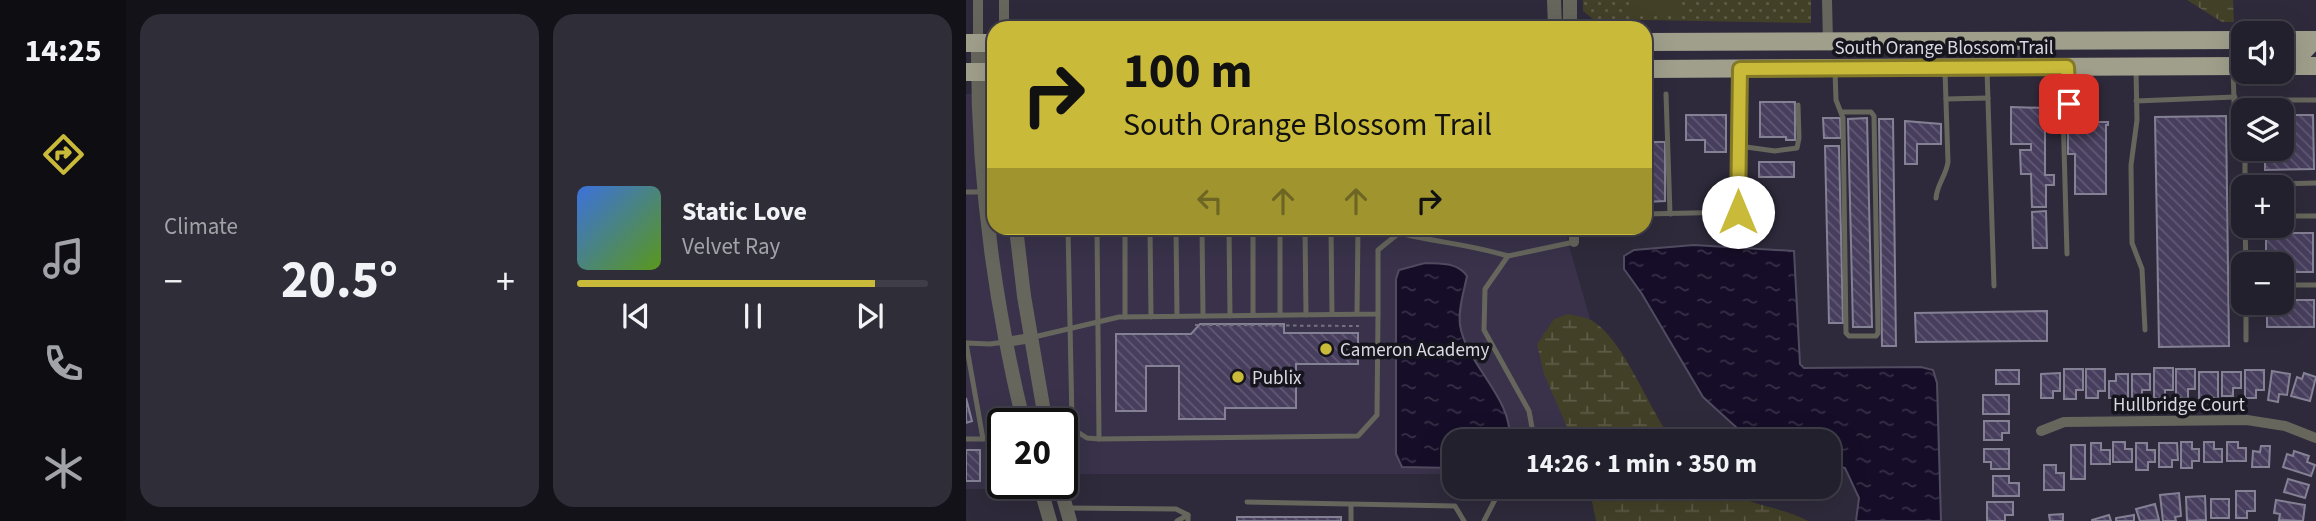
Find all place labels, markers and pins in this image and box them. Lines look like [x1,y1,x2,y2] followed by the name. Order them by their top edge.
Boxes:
[2039,74,2099,134] pin
[1340,337,1490,364] place label: Cameron Academy
[1318,341,1334,357] marker: Cameron Academy
[1252,365,1302,392] place label: Publix
[1230,369,1246,385] marker: Publix

